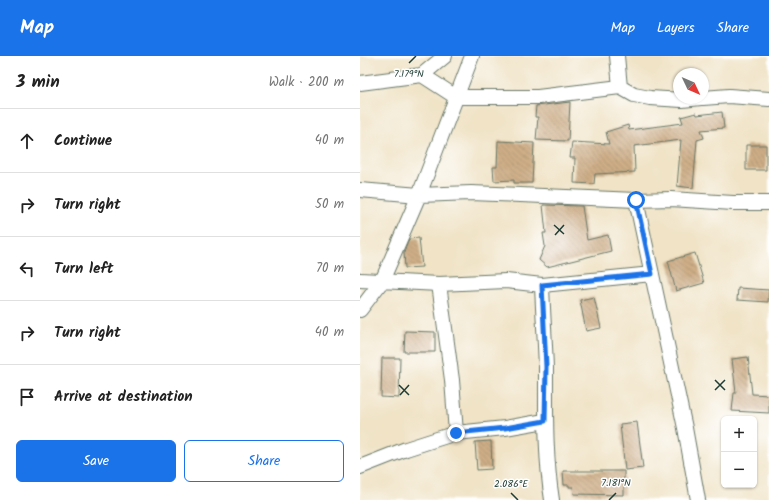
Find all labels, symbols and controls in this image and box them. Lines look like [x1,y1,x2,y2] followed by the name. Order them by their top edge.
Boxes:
[20,13,54,43] text: Map
[611,17,635,39] text: Map
[657,17,695,39] text: Layers
[717,17,749,39] text: Share
[394,66,424,82] text: 7.179°N
[673,68,709,104] north arrow
[16,69,60,96] text: 3 min
[269,72,344,93] text: Walk · 200 m
[54,129,112,153] text: Continue
[16,130,38,152] icon: ahead
[315,130,344,151] text: 40 m
[627,191,645,209] route start
[54,193,121,217] text: Turn right
[16,194,38,216] icon: right
[315,194,344,215] text: 50 m
[54,257,114,281] text: Turn left
[16,258,38,280] icon: left
[316,258,344,279] text: 70 m
[54,321,121,345] text: Turn right
[16,322,38,344] icon: right
[315,322,344,343] text: 40 m
[54,385,193,409] text: Arrive at destination
[16,386,38,408] icon: arrive
[721,416,757,488] map controls
[721,416,757,452] button: +
[447,424,465,442] route end
[16,440,176,482] button: Save
[184,440,344,482] button: Share
[721,452,757,488] button: −
[601,475,631,491] text: 7.181°N
[494,476,529,492] text: 2.086°E

